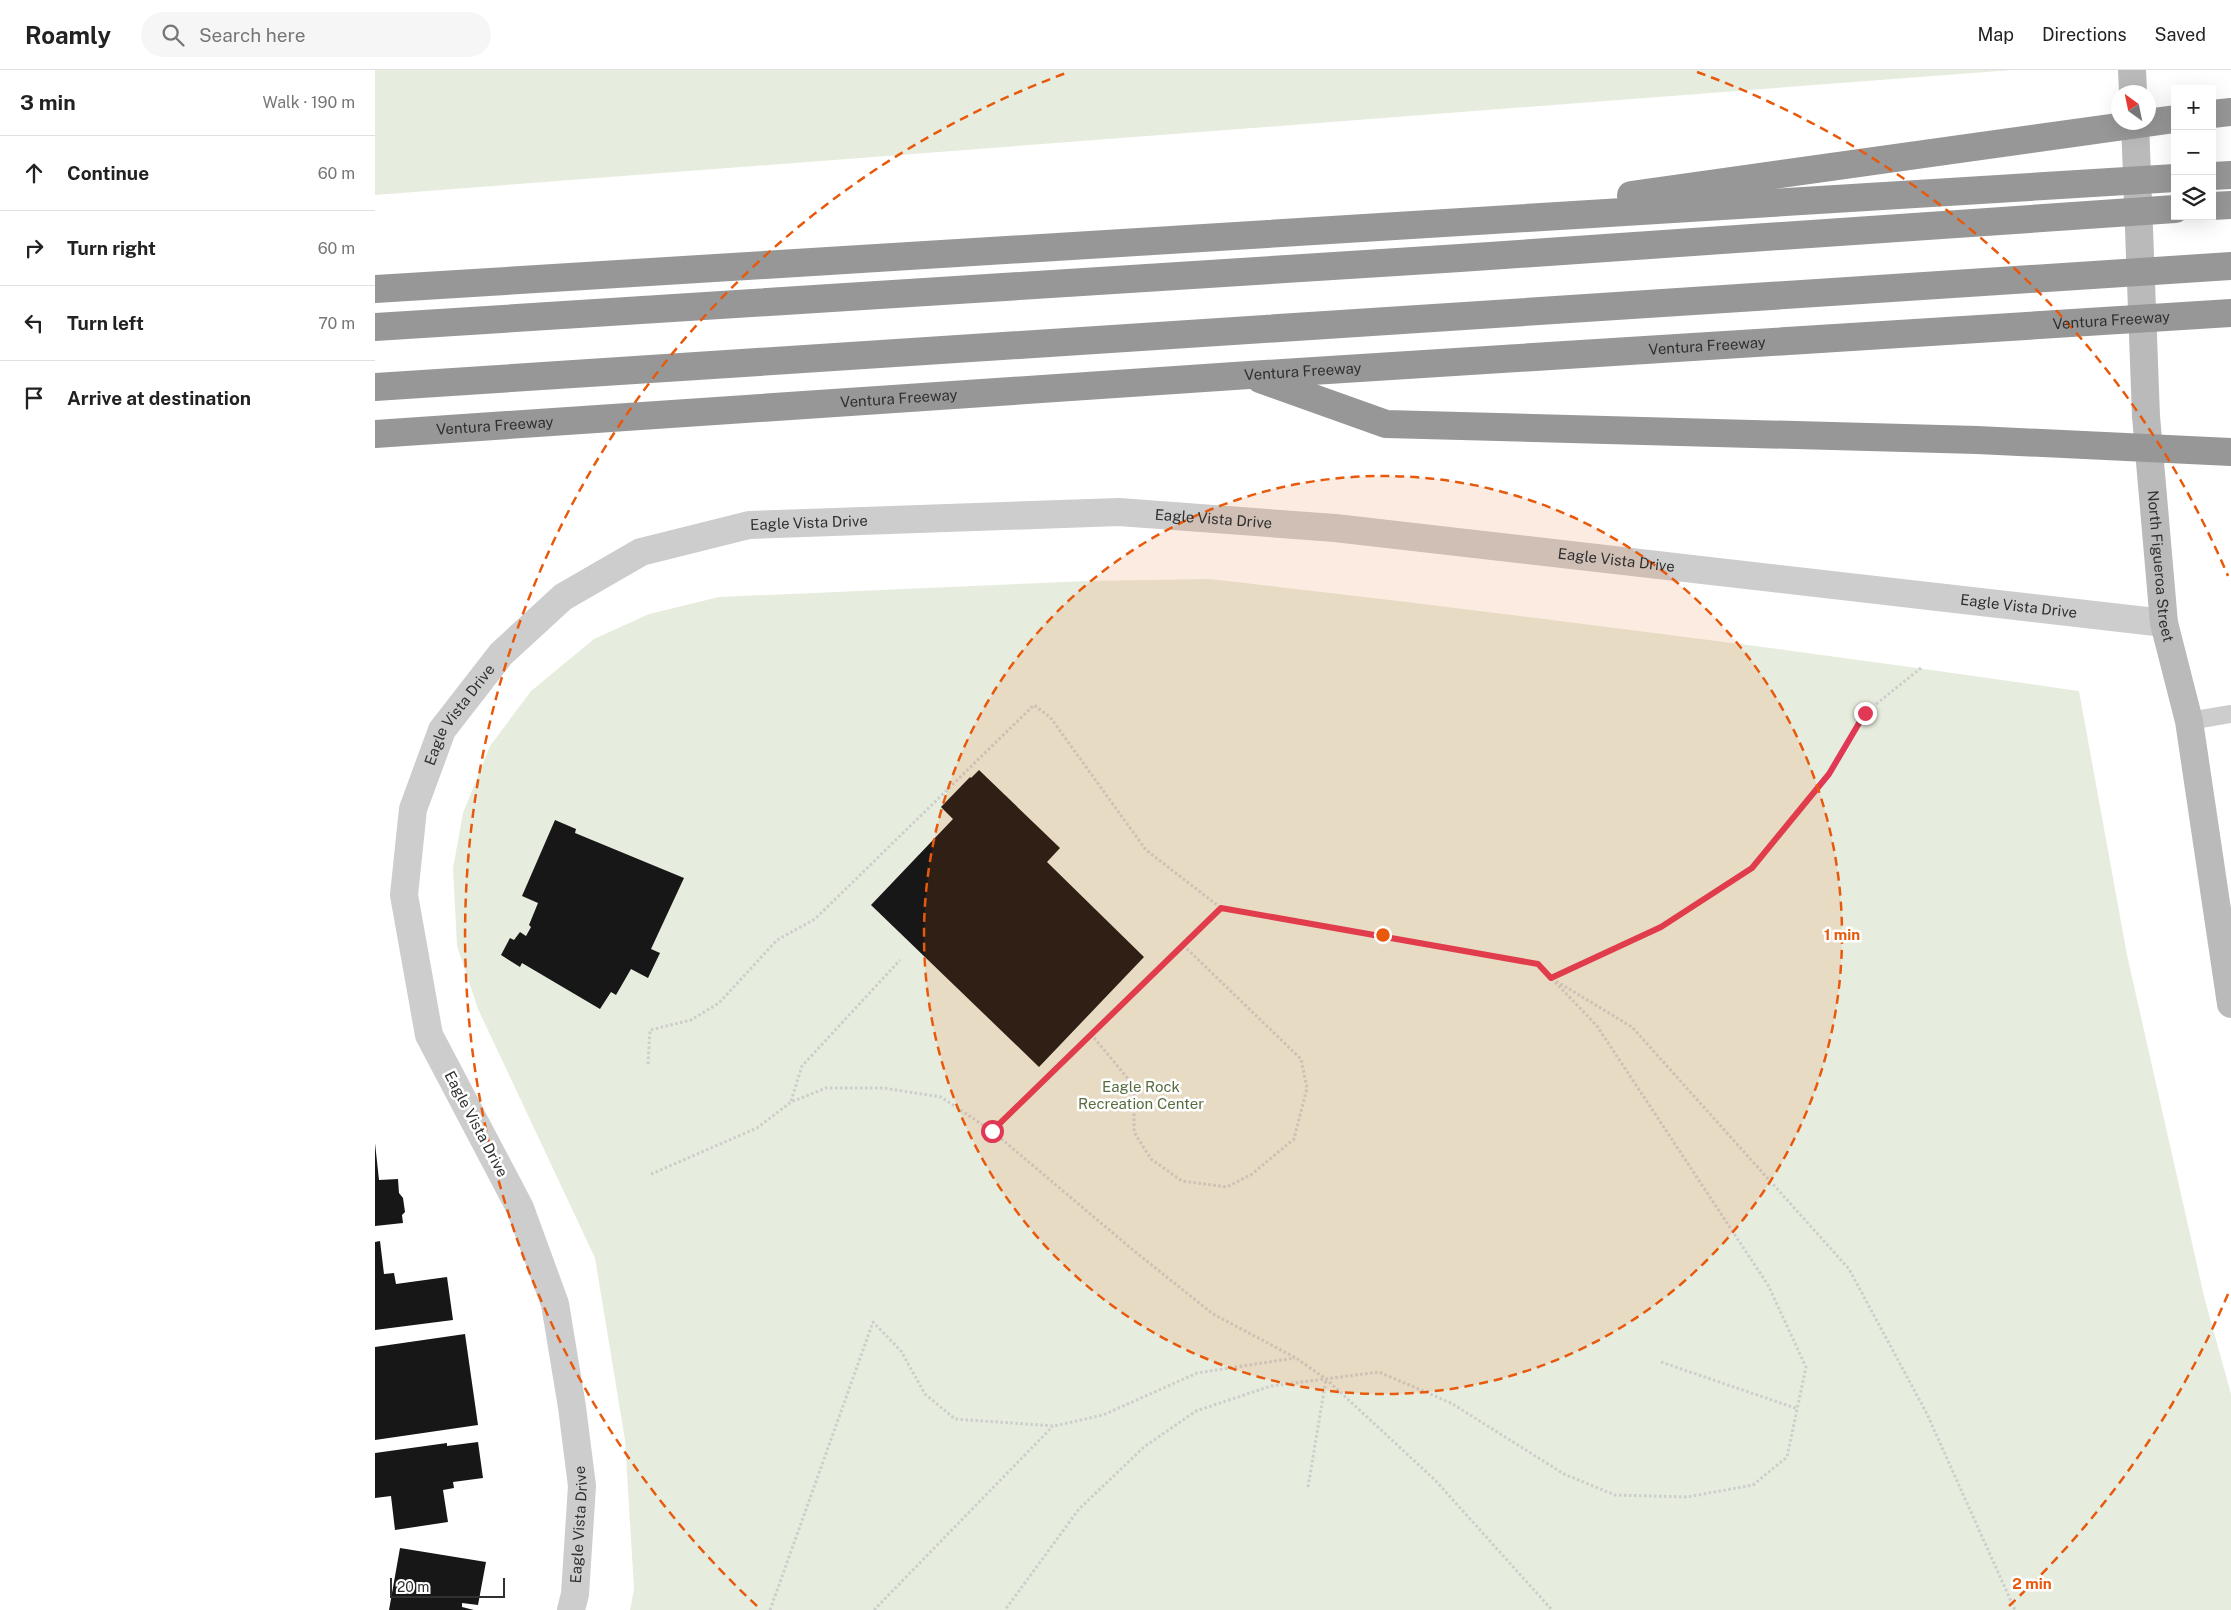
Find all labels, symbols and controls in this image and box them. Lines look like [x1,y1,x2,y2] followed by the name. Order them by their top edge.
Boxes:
[141,12,491,57] search box
[25,21,111,49] text: Roamly
[159,21,187,49] icon: search
[199,24,306,46] text: Search here
[1977,24,2014,45] text: Map
[2042,24,2127,45] text: Directions
[2155,24,2206,45] text: Saved
[2111,85,2156,130] north arrow
[2171,85,2216,220] map controls
[2171,85,2216,130] button: +
[20,90,76,115] text: 3 min
[263,93,355,112] text: Walk · 190 m
[2171,130,2216,175] button: −
[20,159,48,187] icon: ahead
[67,162,149,184] text: Continue
[318,164,355,183] text: 60 m
[2171,175,2216,220] button: layers
[20,234,48,262] icon: right
[67,237,156,259] text: Turn right
[318,239,355,258] text: 60 m
[2052,308,2170,332] street label: Ventura Freeway
[20,309,48,337] icon: left
[67,312,144,334] text: Turn left
[318,314,355,333] text: 70 m
[1648,333,1766,358] street label: Ventura Freeway
[1244,359,1362,383] street label: Ventura Freeway
[20,384,48,412] icon: arrive
[840,386,958,411] street label: Ventura Freeway
[67,387,251,409] text: Arrive at destination
[435,413,554,438] street label: Ventura Freeway
[2144,490,2178,644] street label: North Figueroa Street
[1154,506,1273,531] street label: Eagle Vista Drive
[750,512,868,533] street label: Eagle Vista Drive
[1557,545,1676,575] street label: Eagle Vista Drive
[1959,591,2078,621] street label: Eagle Vista Drive
[421,661,498,768] street label: Eagle Vista Drive
[1854,702,1877,725] route end
[1374,926,1392,944] centre of rings
[1824,926,1860,943] text: 1 min
[441,1068,512,1180] street label: Eagle Vista Drive
[1078,1078,1204,1112] park label: Eagle Rock Recreation Center
[981,1120,1004,1143] route start
[567,1465,590,1584] street label: Eagle Vista Drive
[390,1575,505,1598] scale bar
[2012,1575,2052,1592] text: 2 min
[397,1579,429,1595] text: 20 m

